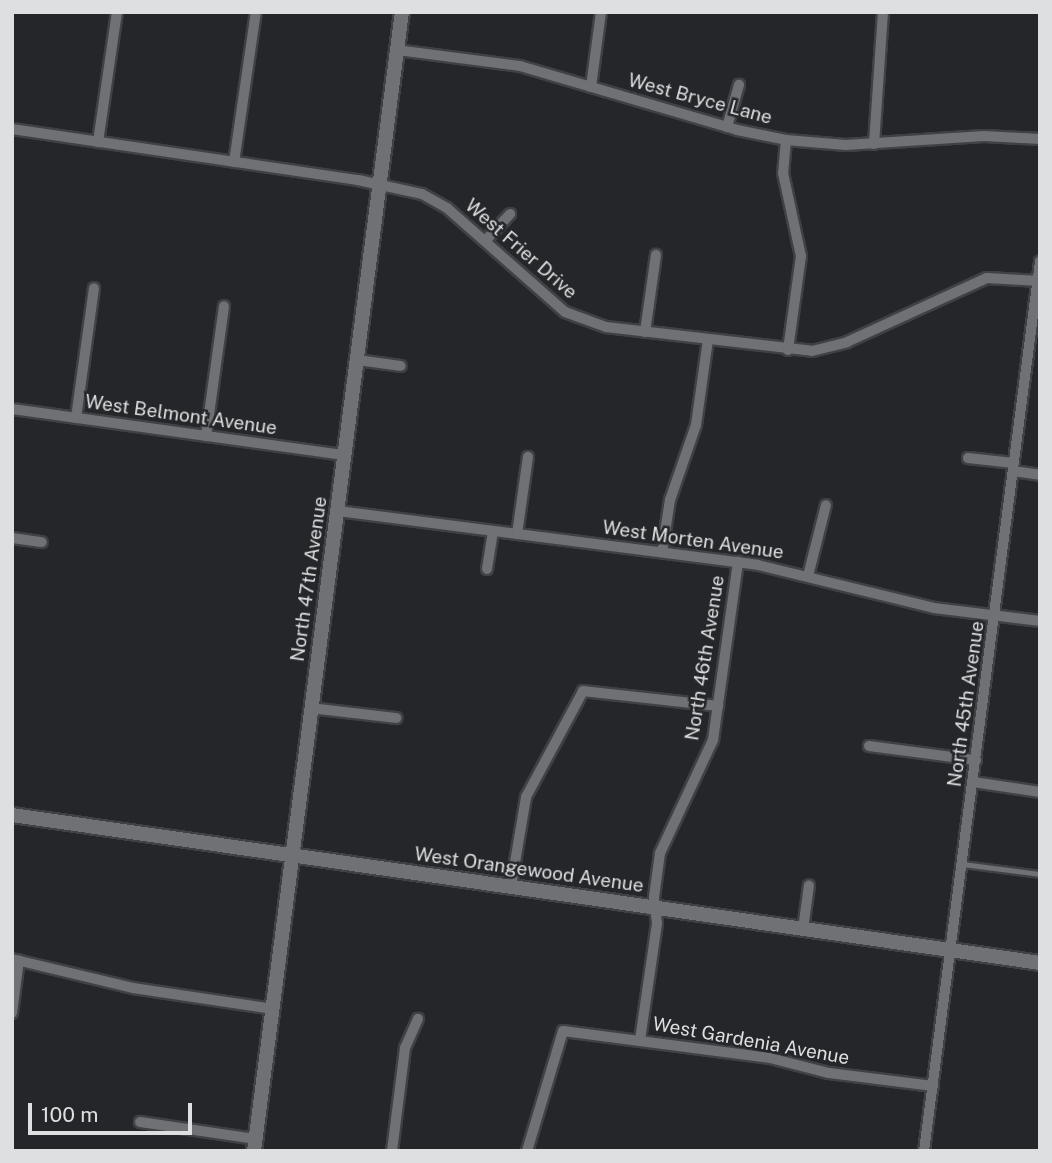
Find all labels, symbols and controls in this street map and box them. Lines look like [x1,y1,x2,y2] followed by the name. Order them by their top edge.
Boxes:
[625,69,775,129] street label: West Bryce Lane
[460,194,582,304] street label: West Frier Drive
[84,390,278,440] street label: West Belmont Avenue
[286,495,332,663] street label: North 47th Avenue
[601,516,785,564] street label: West Morten Avenue
[681,574,729,742] street label: North 46th Avenue
[943,620,989,788] street label: North 45th Avenue
[413,843,645,897] street label: West Orangewood Avenue
[651,1012,851,1070] street label: West Gardenia Avenue
[32,1090,196,1134] scale bar
[41,1102,98,1127] text: 100 m

